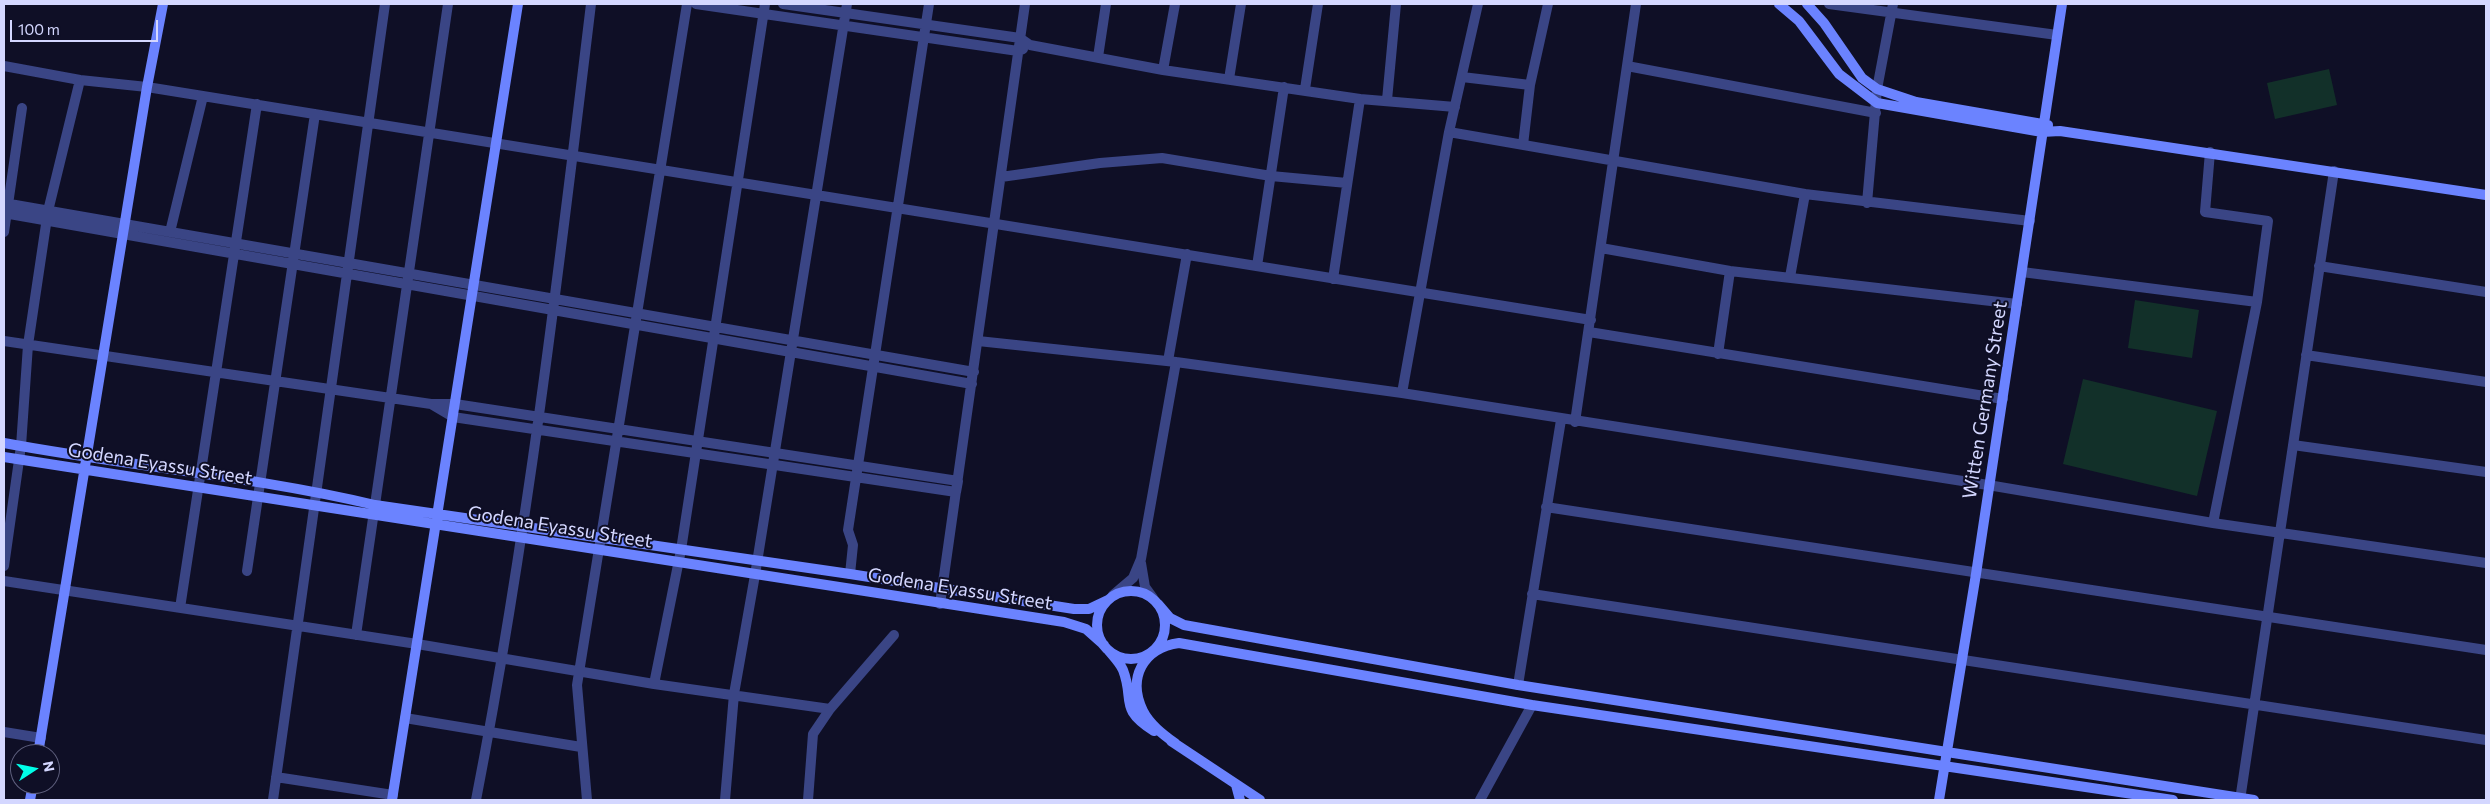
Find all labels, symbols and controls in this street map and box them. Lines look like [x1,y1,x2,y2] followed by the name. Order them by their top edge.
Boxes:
[12,10,160,42] scale bar
[18,20,60,38] text: 100 m
[1958,299,2012,501] street label: Witten Germany Street
[66,438,254,490] street label: Godena Eyassu Street
[466,501,654,553] street label: Godena Eyassu Street
[866,563,1054,615] street label: Godena Eyassu Street
[10,744,60,794] north arrow
[40,759,59,773] text: N

